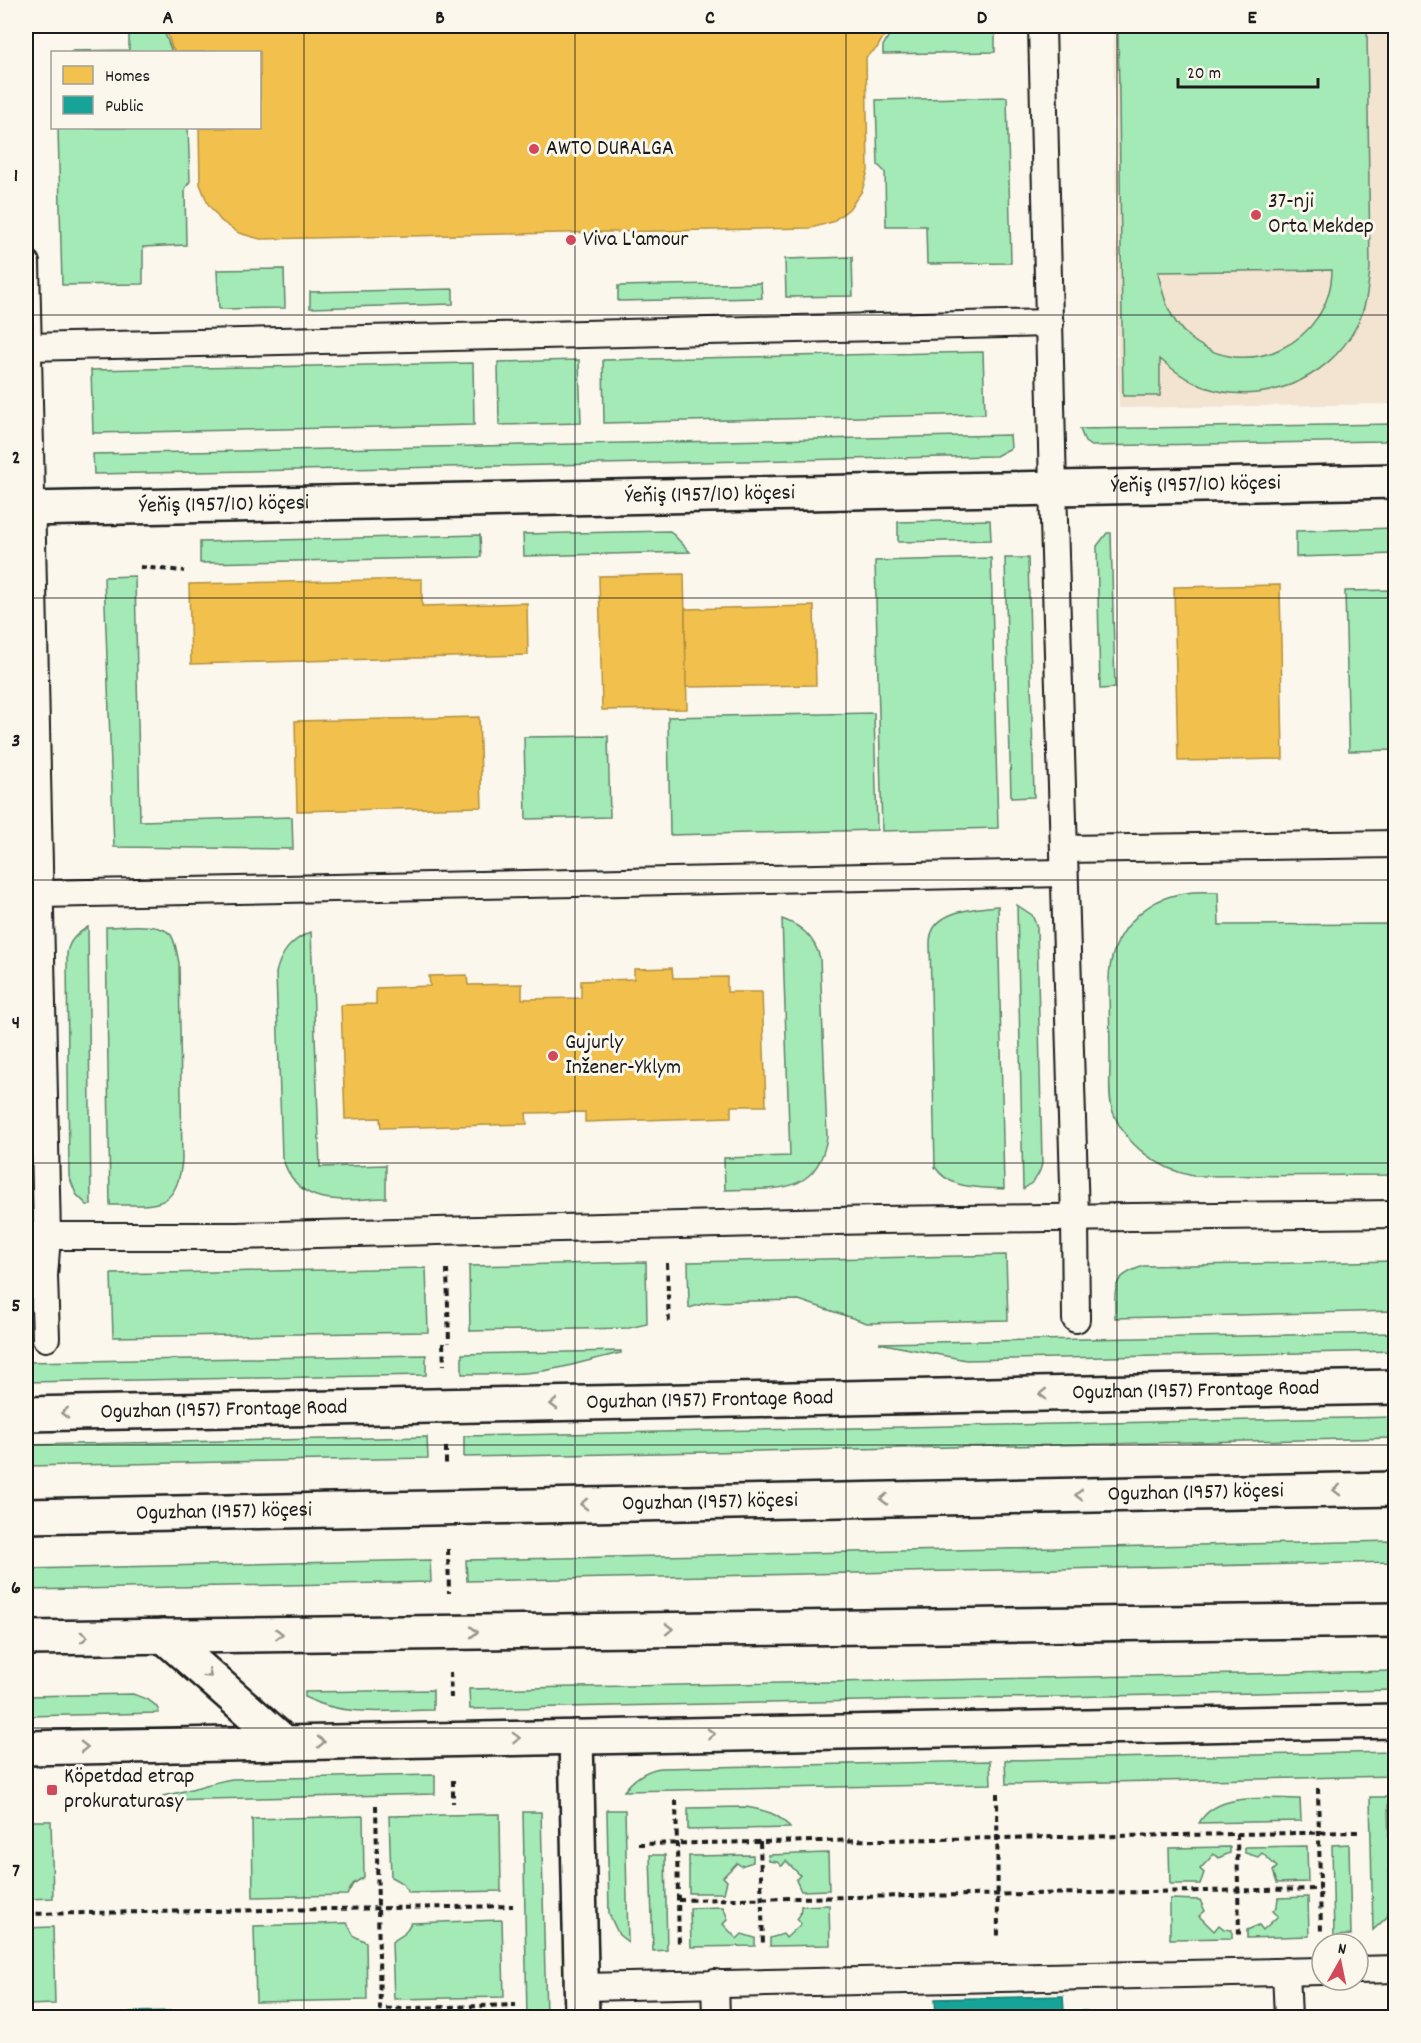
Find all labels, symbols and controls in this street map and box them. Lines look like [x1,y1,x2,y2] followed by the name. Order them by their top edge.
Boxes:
[163,5,174,33] text: A
[435,5,445,33] text: B
[705,5,715,33] text: C
[977,5,988,33] text: D
[1247,5,1257,33] text: E
[51,51,261,129] legend
[1178,51,1318,89] scale bar
[1187,62,1221,87] text: 20 m
[105,65,150,90] text: Homes
[105,95,144,120] text: Public
[546,134,674,165] place label: AWTO DURALGA
[527,142,541,156] marker: AWTO DURALGA
[14,163,18,191] text: 1
[1268,187,1374,243] place label: 37-nji Orta Mekdep
[1249,208,1263,222] marker: 37-nji Orta Mekdep
[583,225,689,256] place label: Viva L'amour
[564,233,578,247] marker: Viva L'amour
[12,445,20,473] text: 2
[1110,468,1281,502] street label: Ýeňiş (1957/10) köçesi
[625,478,795,512] street label: Ýeňiş (1957/10) köçesi
[139,488,309,522] street label: Ýeňiş (1957/10) köçesi
[12,728,20,756] text: 3
[12,1010,20,1038] text: 4
[565,1028,681,1084] place label: Gujurly Inžener-Yklym
[546,1049,560,1063] marker: Gujurly Inžener-Yklym
[11,1293,21,1321] text: 5
[1072,1373,1320,1409] street label: Oguzhan (1957) Frontage Road
[586,1383,834,1418] street label: Oguzhan (1957) Frontage Road
[1039,1388,1048,1400] one-way arrow
[100,1392,348,1428] street label: Oguzhan (1957) Frontage Road
[550,1398,559,1410] one-way arrow
[61,1407,70,1419] one-way arrow
[1107,1476,1284,1510] street label: Oguzhan (1957) köçesi
[1333,1484,1342,1496] one-way arrow
[622,1485,798,1520] street label: Oguzhan (1957) köçesi
[1075,1489,1084,1501] one-way arrow
[880,1492,889,1505] one-way arrow
[136,1495,312,1529] street label: Oguzhan (1957) köçesi
[580,1498,589,1511] one-way arrow
[11,1575,21,1603] text: 6
[664,1623,673,1635] one-way arrow
[469,1625,478,1638] one-way arrow
[274,1628,283,1640] one-way arrow
[79,1631,88,1643] one-way arrow
[201,1667,212,1678] one-way arrow
[706,1728,715,1740] one-way arrow
[511,1732,520,1745] one-way arrow
[316,1736,325,1748] one-way arrow
[79,1741,88,1753] one-way arrow
[64,1762,194,1818] place label: Köpetdad etrap prokuraturasy
[45,1783,59,1797] marker: Köpetdad etrap prokuraturasy
[12,1858,20,1886] text: 7
[1310,1932,1370,1992] north arrow
[1336,1938,1348,1962] text: N

